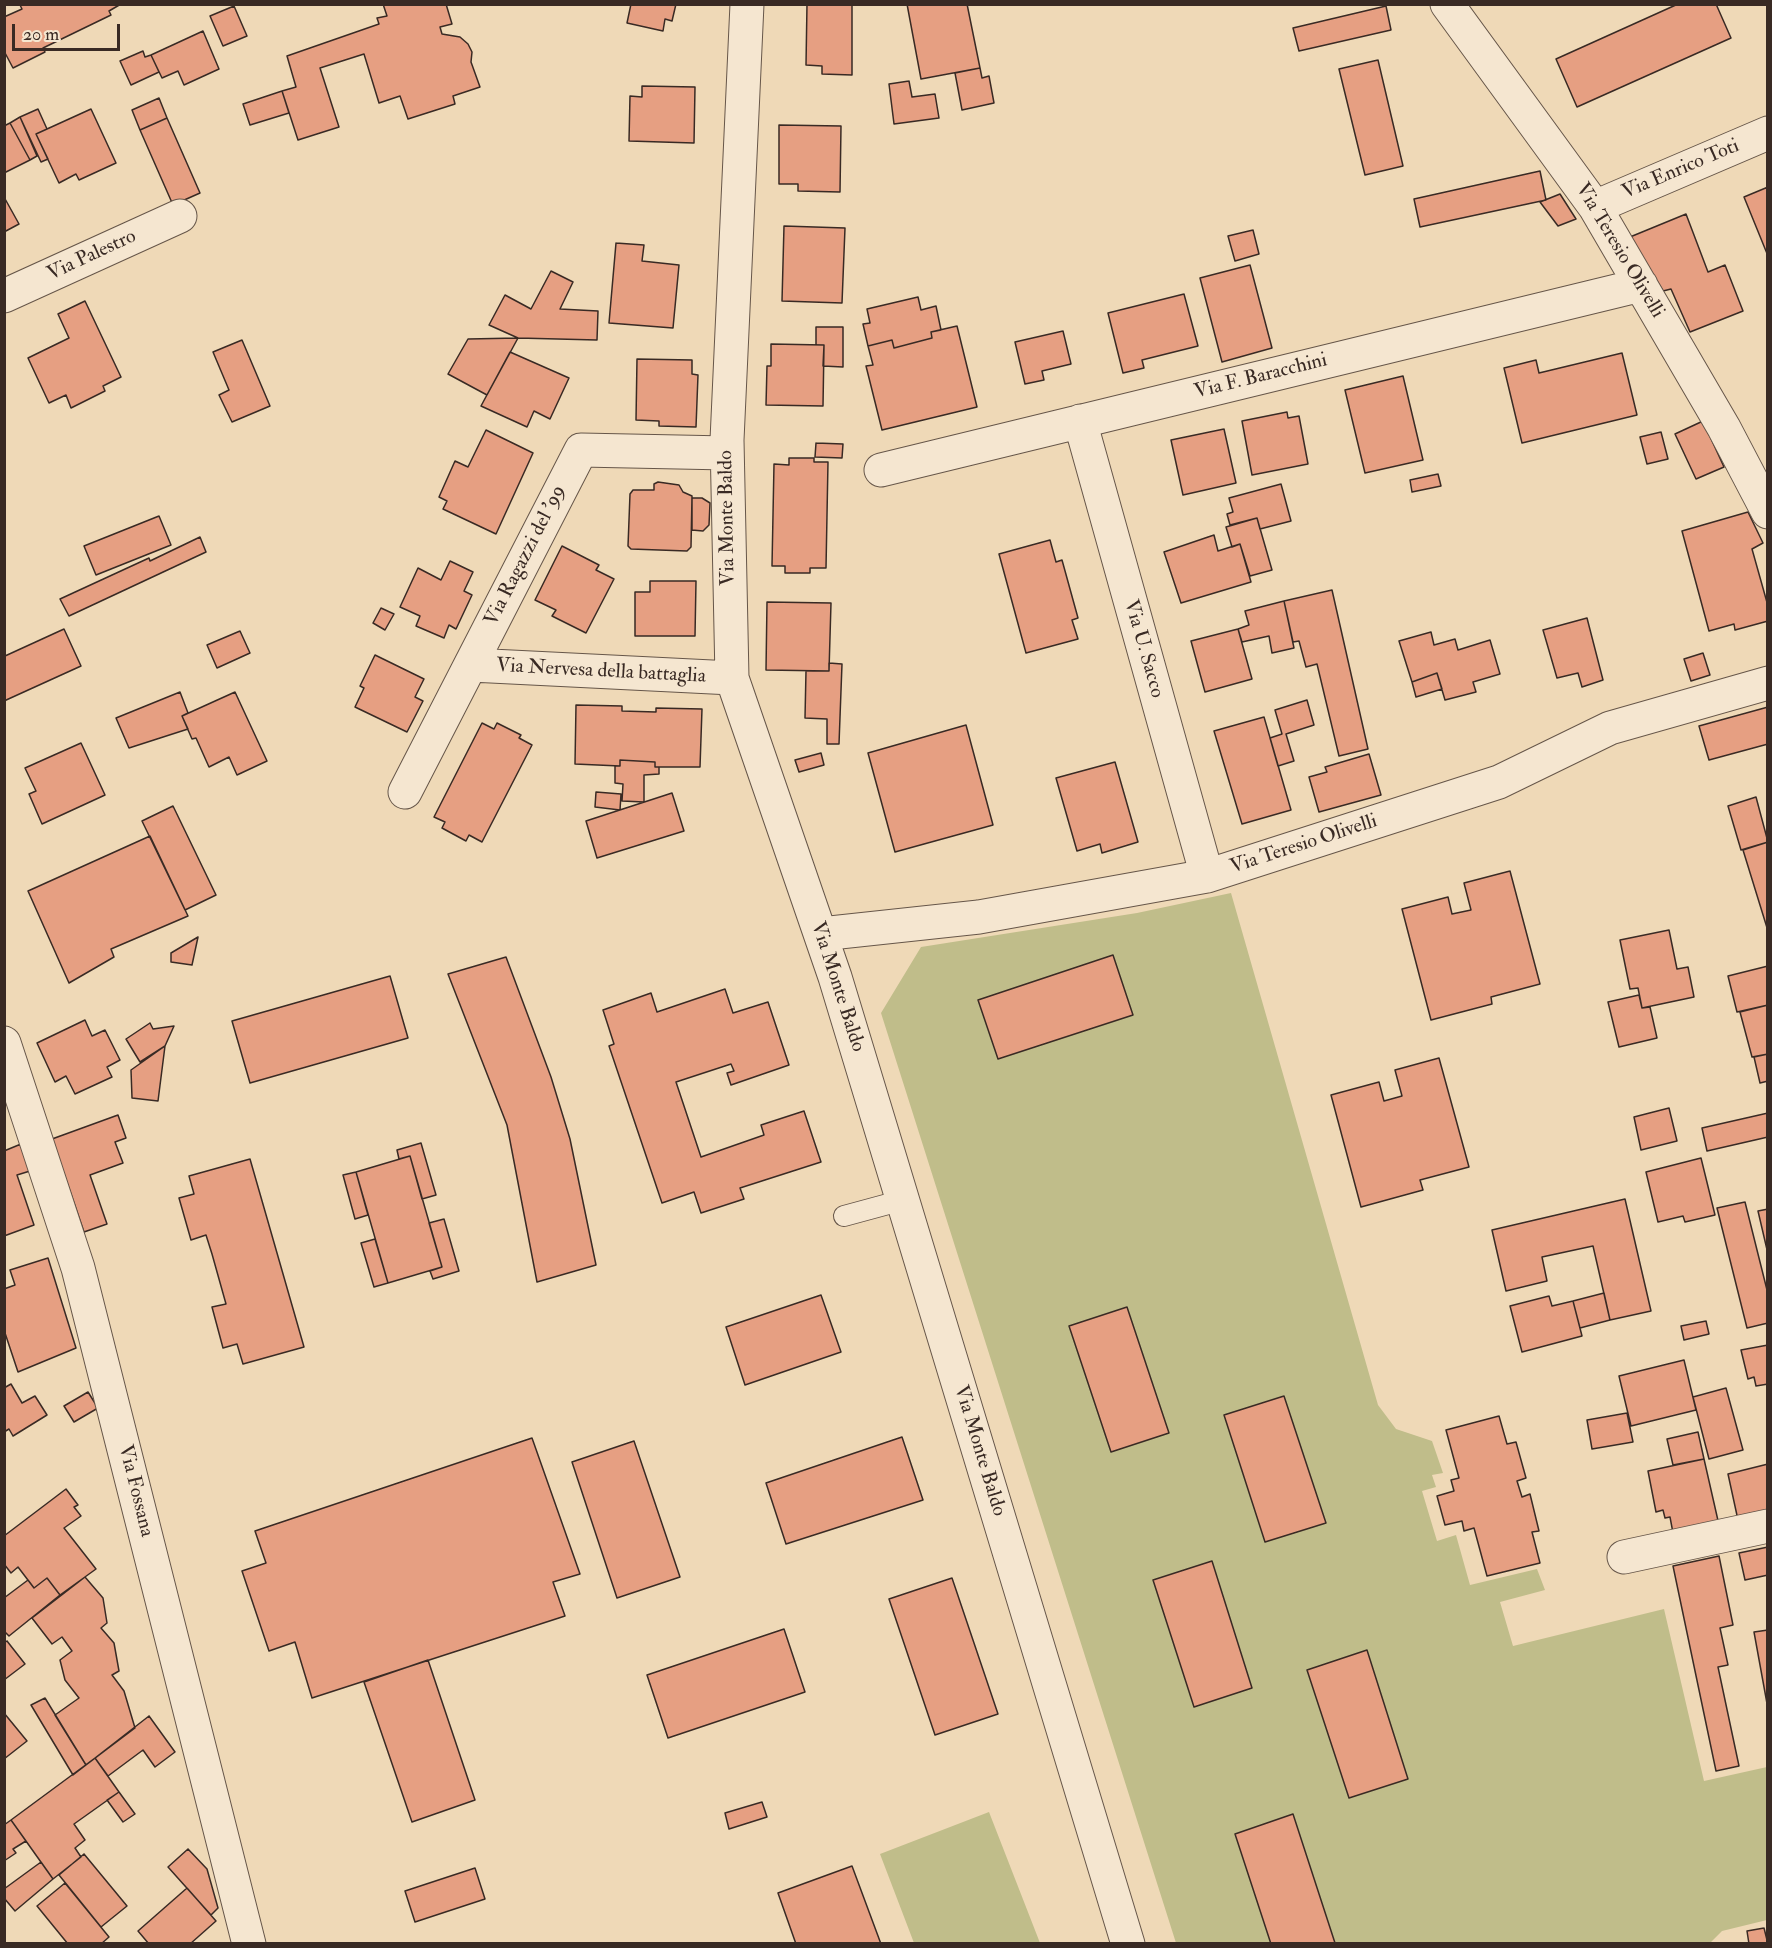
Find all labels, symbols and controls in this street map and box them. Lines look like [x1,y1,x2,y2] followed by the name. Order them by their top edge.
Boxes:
[15,12,123,50] scale bar
[23,23,59,46] text: 20 m
[1619,135,1743,205] street label: Via Enrico Toti
[1569,179,1669,323] street label: Via Teresio Olivelli
[44,225,140,287] street label: Via Palestro
[1192,349,1330,405] street label: Via F. Baracchini
[715,450,741,586] street label: Via Monte Baldo
[480,482,572,630] street label: Via Ragazzi del '99
[1118,597,1168,701] street label: Via U. Sacco
[495,655,707,689] street label: Via Nervesa della battaglia
[1227,810,1381,880] street label: Via Teresio Olivelli
[805,919,869,1055] street label: Via Monte Baldo
[948,1383,1010,1519] street label: Via Monte Baldo
[112,1443,158,1539] street label: Via Fossana

